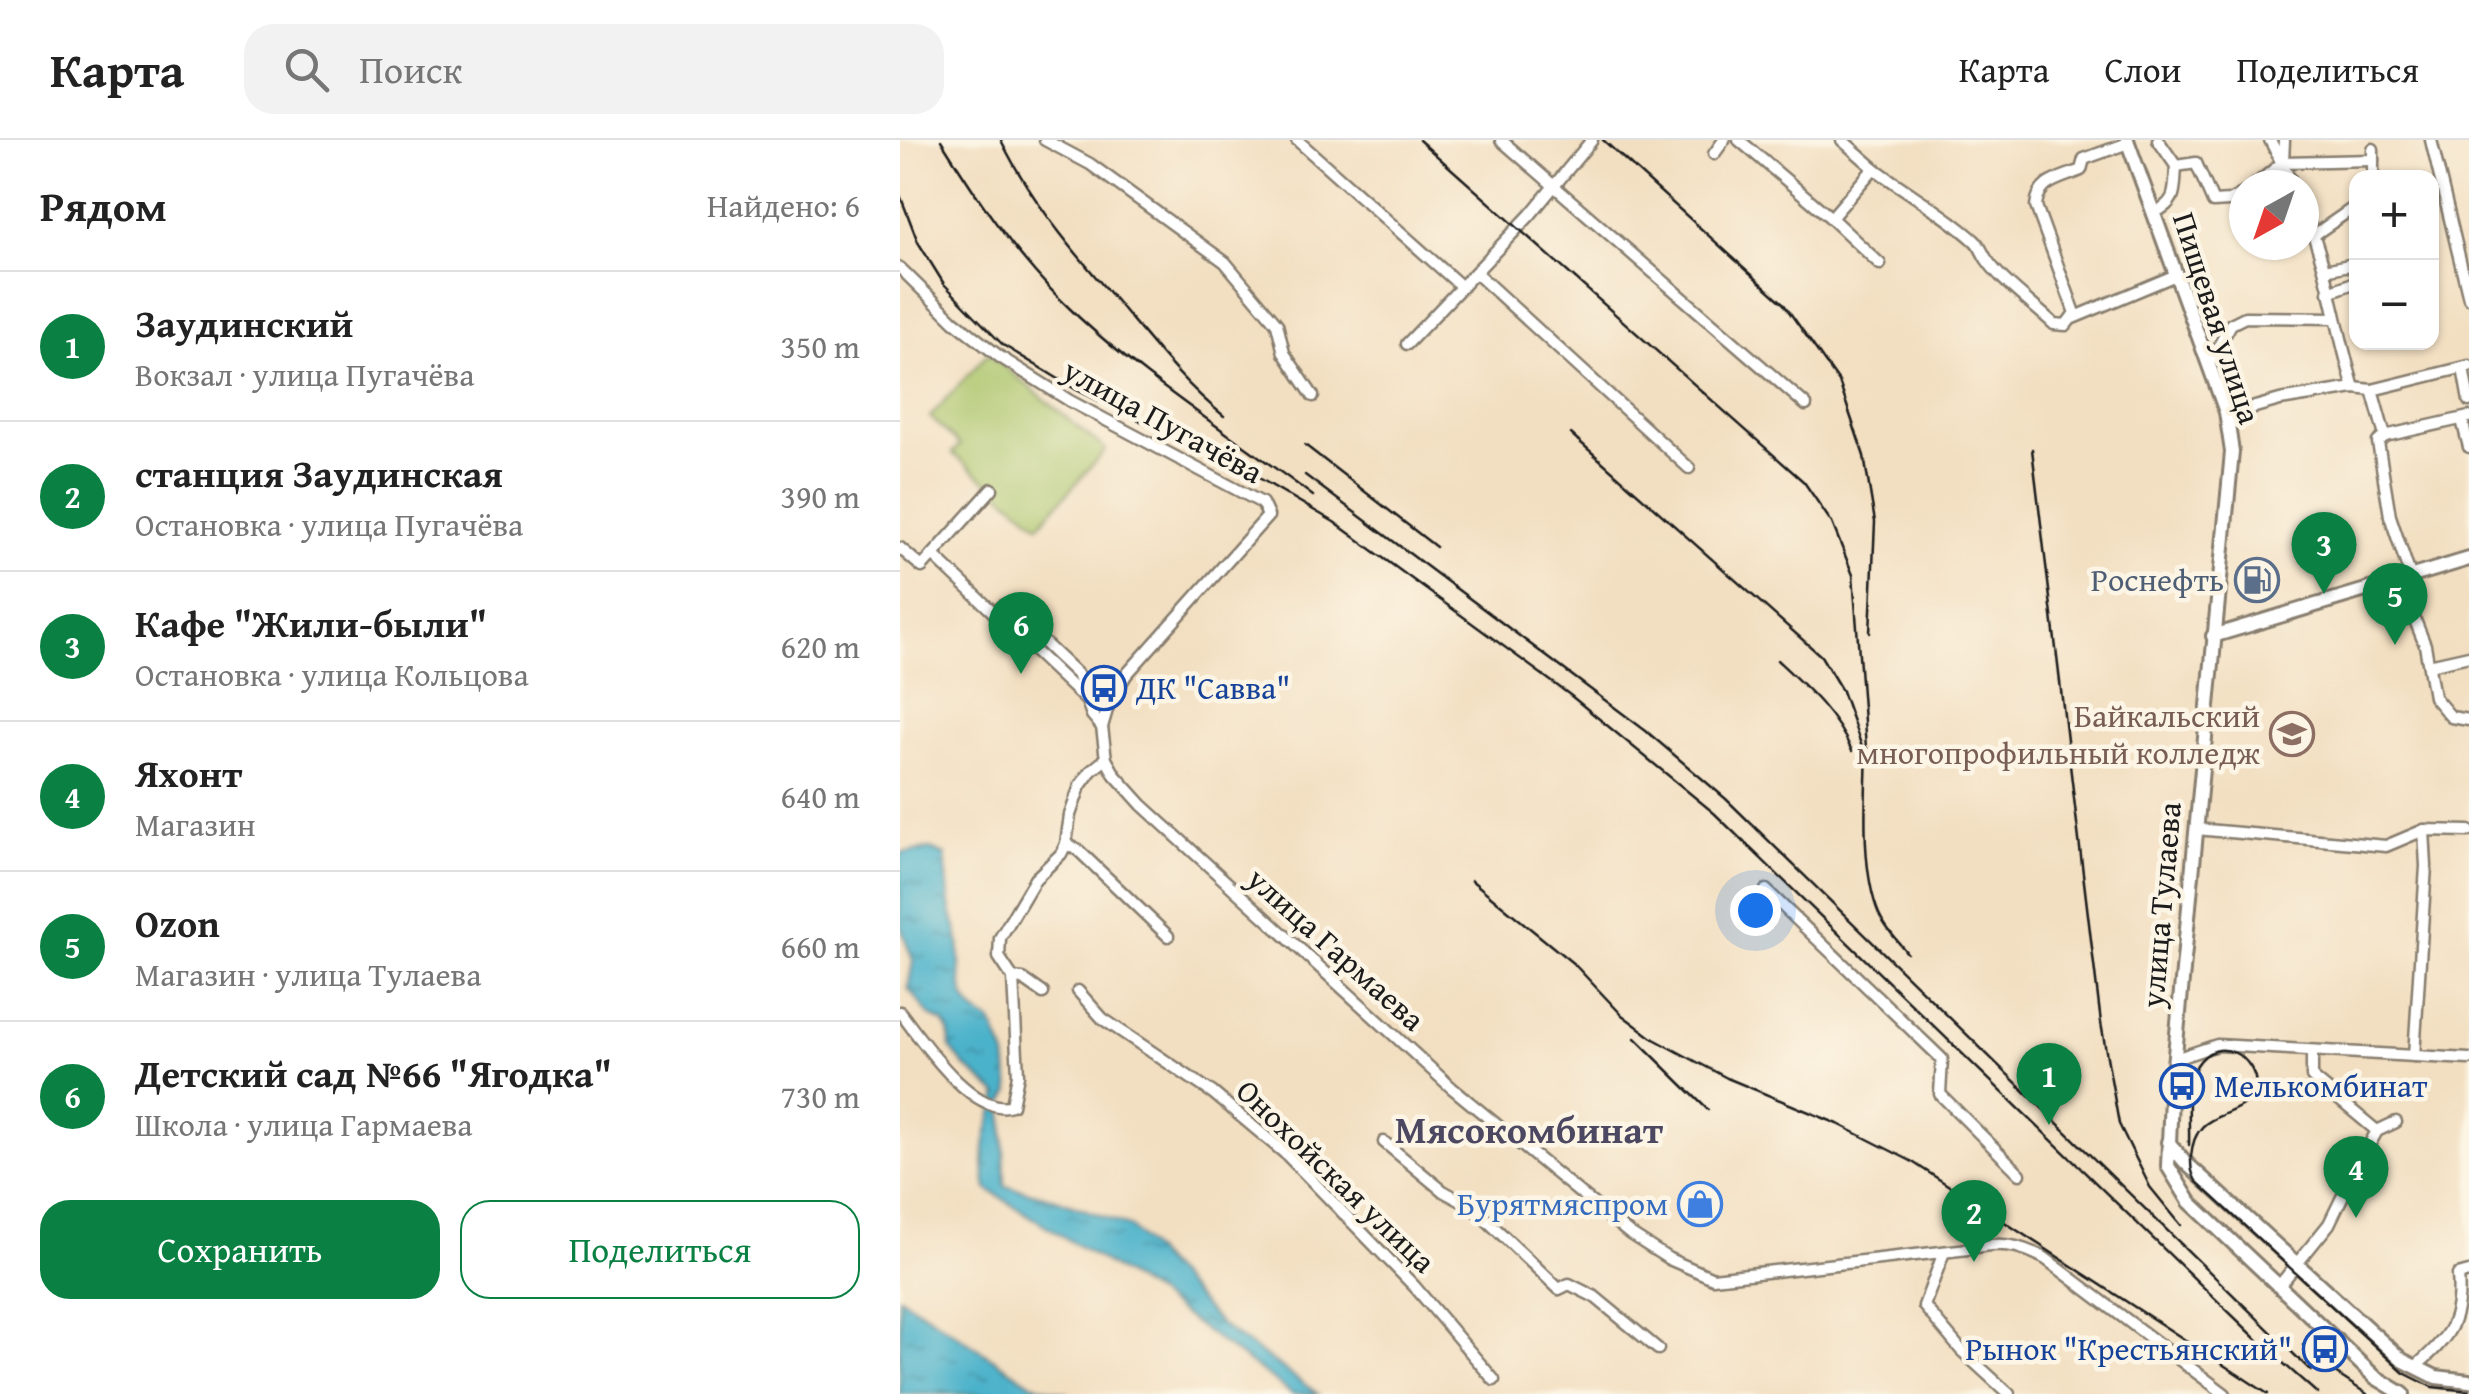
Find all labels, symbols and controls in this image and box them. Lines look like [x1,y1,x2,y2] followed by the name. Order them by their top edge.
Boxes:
[244,24,944,114] search box
[50,34,184,105] text: Карта
[359,41,463,97] text: Поиск
[279,42,334,97] icon: search
[1959,44,2049,95] text: Карта
[2104,44,2181,95] text: Слои
[2236,44,2419,95] text: Поделиться
[2229,170,2319,260] north arrow
[2349,170,2439,350] map controls
[2349,170,2439,260] button: +
[40,175,167,236] text: Рядом
[707,182,860,229] text: Найдено: 6
[2161,206,2274,430] street label: Пищевая улица
[2349,260,2439,350] button: −
[135,295,353,351] text: Заудинский
[64,323,81,370] text: 1
[781,323,860,370] text: 350 m
[1054,346,1272,495] street label: улица Пугачёва
[135,351,474,398] text: Вокзал · улица Пугачёва
[135,445,503,501] text: станция Заудинская
[64,473,81,520] text: 2
[781,473,860,520] text: 390 m
[135,501,523,548] text: Остановка · улица Пугачёва
[2292,512,2356,594] pin: 3
[2091,556,2224,603] place label: Роснефть
[2234,557,2280,603] fuel station icon: Роснефть
[2362,562,2428,645] pin: 5
[988,592,1054,674] pin: 6
[135,595,487,651] text: Кафе "Жили-были"
[64,623,81,670] text: 3
[781,623,860,670] text: 620 m
[135,651,529,698] text: Остановка · улица Кольцова
[1135,664,1290,711] place label: ДК "Савва"
[1081,665,1127,711] bus stop icon: ДК "Савва"
[1856,692,2261,776] place label: Байкальский многопрофильный колледж
[2269,711,2315,757] school or university icon: Байкальский многопрофильный колледж
[135,745,242,801] text: Яхонт
[64,773,81,820] text: 4
[781,773,860,820] text: 640 m
[2128,799,2193,1011] street label: улица Тулаева
[135,801,256,848] text: Магазин
[1236,855,1436,1042] street label: улица Гармаева
[1730,885,1781,936] your location
[135,895,220,951] text: Ozon
[64,923,81,970] text: 5
[781,923,860,970] text: 660 m
[135,951,481,998] text: Магазин · улица Тулаева
[2016,1042,2082,1125] pin: 1
[135,1045,612,1101] text: Детский сад №66 "Ягодка"
[2214,1062,2428,1109] place label: Мелькомбинат
[2159,1063,2205,1109] bus stop icon: Мелькомбинат
[1226,1068,1447,1284] street label: Онохойская улица
[64,1073,81,1120] text: 6
[781,1073,860,1120] text: 730 m
[135,1101,472,1148] text: Школа · улица Гармаева
[1395,1101,1664,1157] district label: Мясокомбинат
[2324,1136,2388,1218] pin: 4
[1457,1180,1668,1227] place label: Бурятмяспром
[1942,1180,2006,1262] pin: 2
[1677,1181,1723,1227] shop icon: Бурятмяспром
[40,1200,440,1299] button: Сохранить
[460,1200,860,1299] button: Поделиться
[1965,1325,2292,1372] place label: Рынок "Крестьянский"
[2302,1326,2348,1372] bus stop icon: Рынок "Крестьянский"

